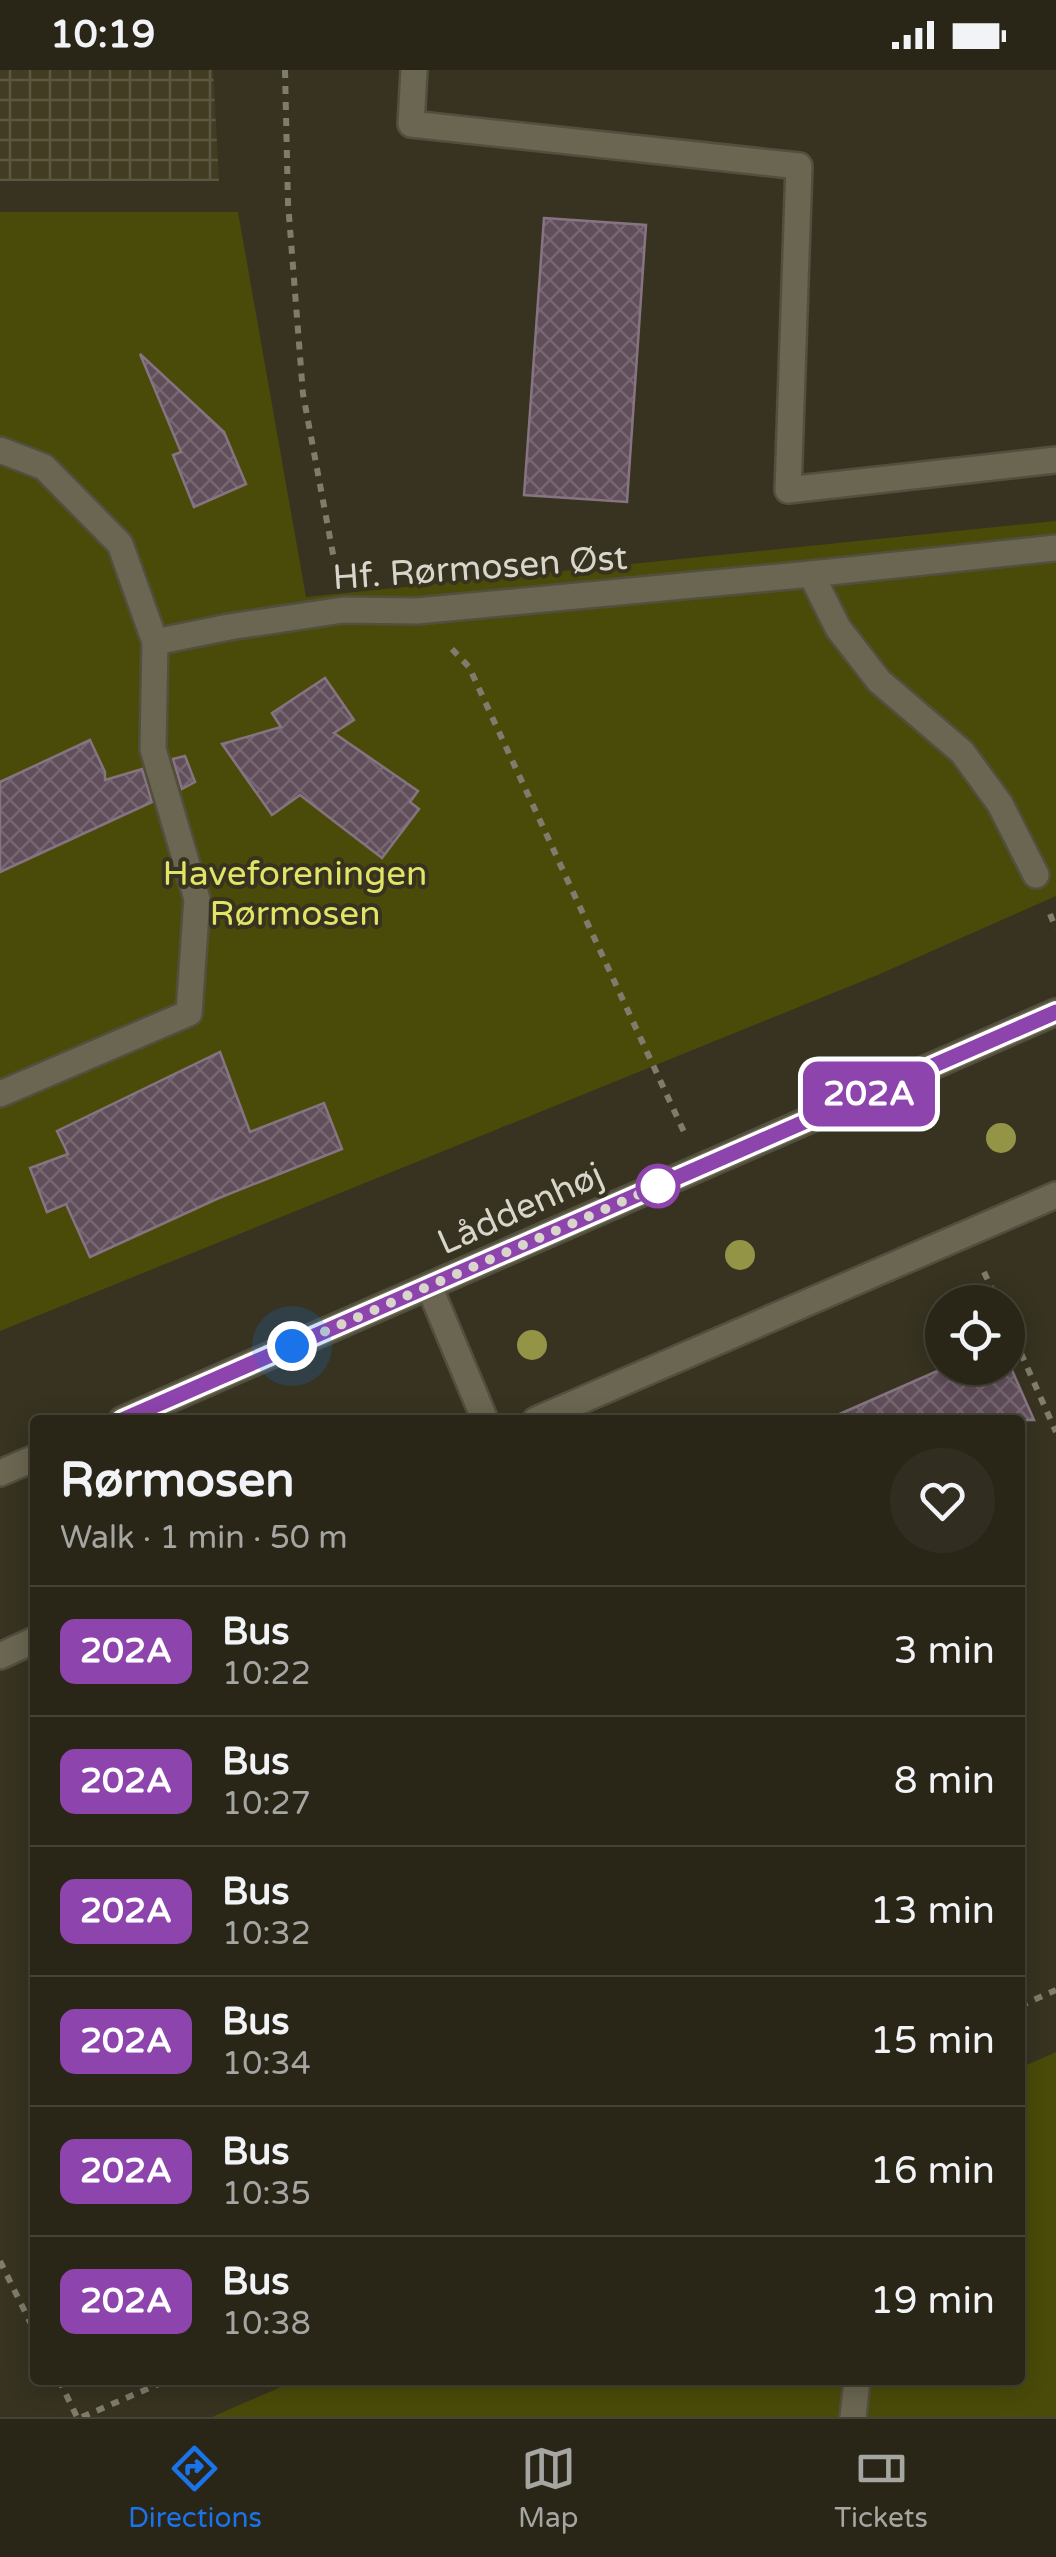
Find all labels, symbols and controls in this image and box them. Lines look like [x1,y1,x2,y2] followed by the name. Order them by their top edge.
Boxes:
[50,12,155,58] text: 10:19
[331,537,629,599] street label: Hf. Rørmosen Øst
[163,853,427,935] park label: Haveforeningen Rørmosen
[799,1062,939,1126] line badge: 202A
[823,1073,915,1115] text: 202A
[431,1154,610,1264] street label: Låddenhøj
[637,1165,679,1207] unlabelled marker
[925,1285,1025,1385] map controls
[925,1285,1025,1385] button: locate
[267,1321,317,1371] your location
[890,1448,995,1553] button: heart
[60,1452,294,1510] text: Rørmosen
[60,1519,348,1557] text: Walk · 1 min · 50 m
[222,1609,290,1655] text: Bus
[894,1628,995,1674] text: 3 min
[80,1630,172,1672] text: 202A
[222,1655,311,1693] text: 10:22
[222,1739,290,1785] text: Bus
[894,1758,995,1804] text: 8 min
[80,1760,172,1802] text: 202A
[222,1785,311,1823] text: 10:27
[222,1869,290,1915] text: Bus
[870,1888,995,1934] text: 13 min
[80,1890,172,1932] text: 202A
[222,1915,311,1953] text: 10:32
[222,1999,290,2045] text: Bus
[870,2018,995,2064] text: 15 min
[80,2020,172,2062] text: 202A
[222,2045,311,2083] text: 10:34
[222,2129,290,2175] text: Bus
[870,2148,995,2194] text: 16 min
[80,2150,172,2192] text: 202A
[222,2175,311,2213] text: 10:35
[222,2259,290,2305] text: Bus
[870,2278,995,2324] text: 19 min
[80,2280,172,2322] text: 202A
[222,2305,311,2343] text: 10:38
[128,2441,262,2535] tab: Directions
[518,2441,578,2535] tab: Map
[834,2441,928,2535] tab: Tickets

